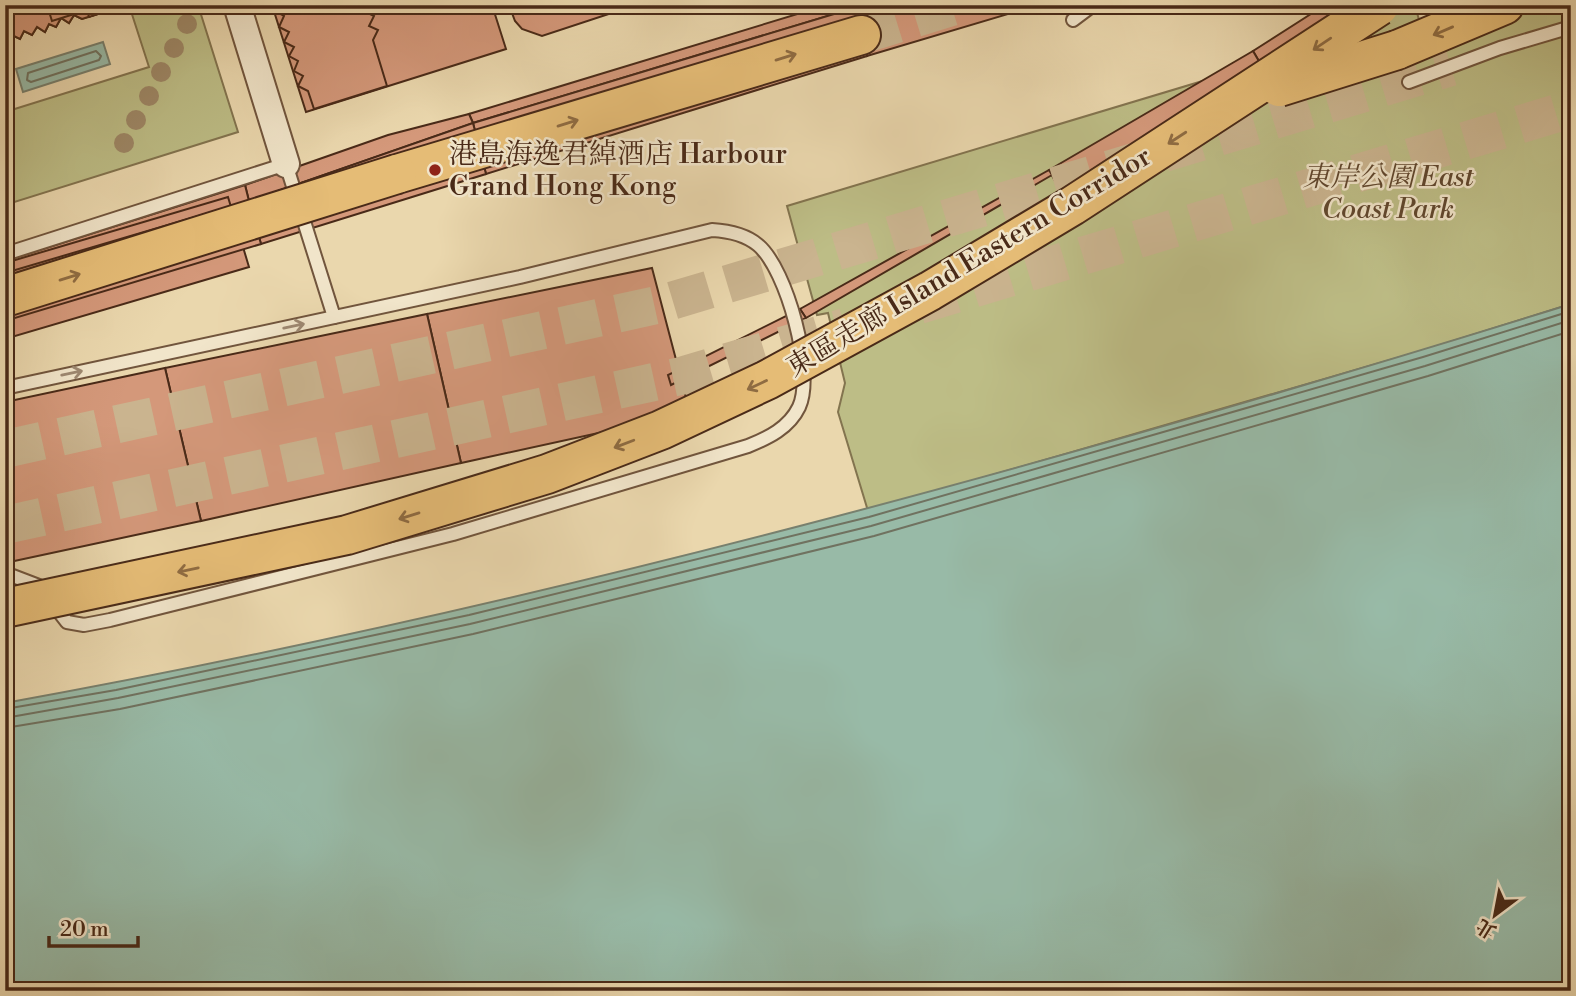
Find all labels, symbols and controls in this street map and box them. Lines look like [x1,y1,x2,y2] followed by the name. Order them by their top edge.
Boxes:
[1433,25,1455,38] one-way arrow
[1312,37,1332,51] one-way arrow
[775,50,797,63] one-way arrow
[557,115,579,128] one-way arrow
[1168,131,1188,145] one-way arrow
[449,137,787,204] place label: 港島海逸君綽酒店 Harbour Grand Hong Kong
[780,139,1158,385] street label: 東區走廊 Island Eastern Corridor
[1302,160,1475,227] park label: 東岸公園 East Coast Park
[427,162,443,178] marker: 港島海逸君綽酒店 Harbour Grand Hong Kong
[59,269,81,282] one-way arrow
[282,318,305,332] one-way arrow
[60,366,83,380] one-way arrow
[747,379,768,392] one-way arrow
[614,439,636,451] one-way arrow
[398,511,420,524] one-way arrow
[177,563,200,577] one-way arrow
[1460,880,1530,950] north arrow
[49,905,138,949] scale bar
[1472,913,1501,944] text: 北
[60,917,109,943] text: 20 m

